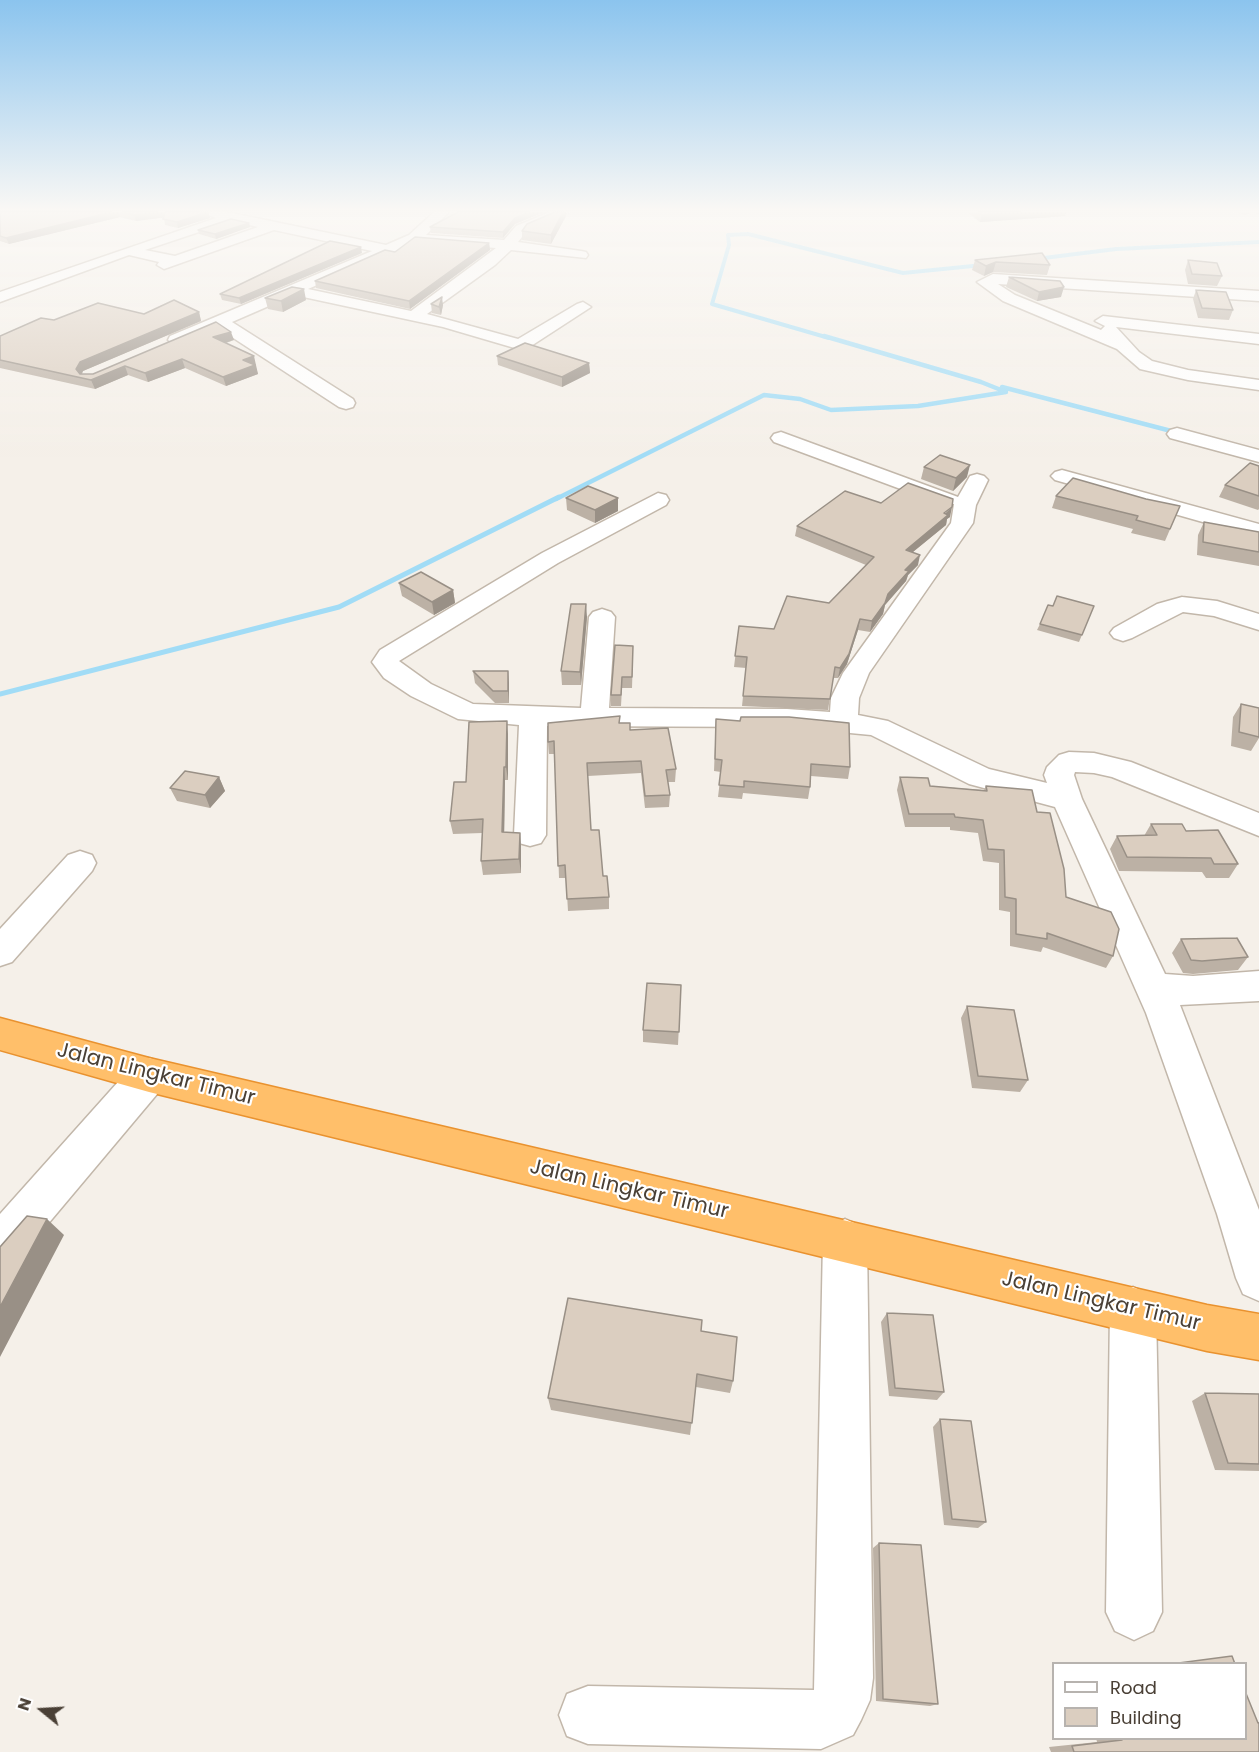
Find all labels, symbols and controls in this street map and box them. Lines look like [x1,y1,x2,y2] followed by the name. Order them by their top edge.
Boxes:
[54,1038,258,1112] street label: Jalan Lingkar Timur
[527,1155,731,1225] street label: Jalan Lingkar Timur
[999,1267,1203,1337] street label: Jalan Lingkar Timur
[1052,1662,1247,1740] legend
[1110,1675,1157,1700] text: Road
[12,1680,72,1740] north arrow
[12,1695,37,1714] text: N
[1110,1705,1182,1730] text: Building

